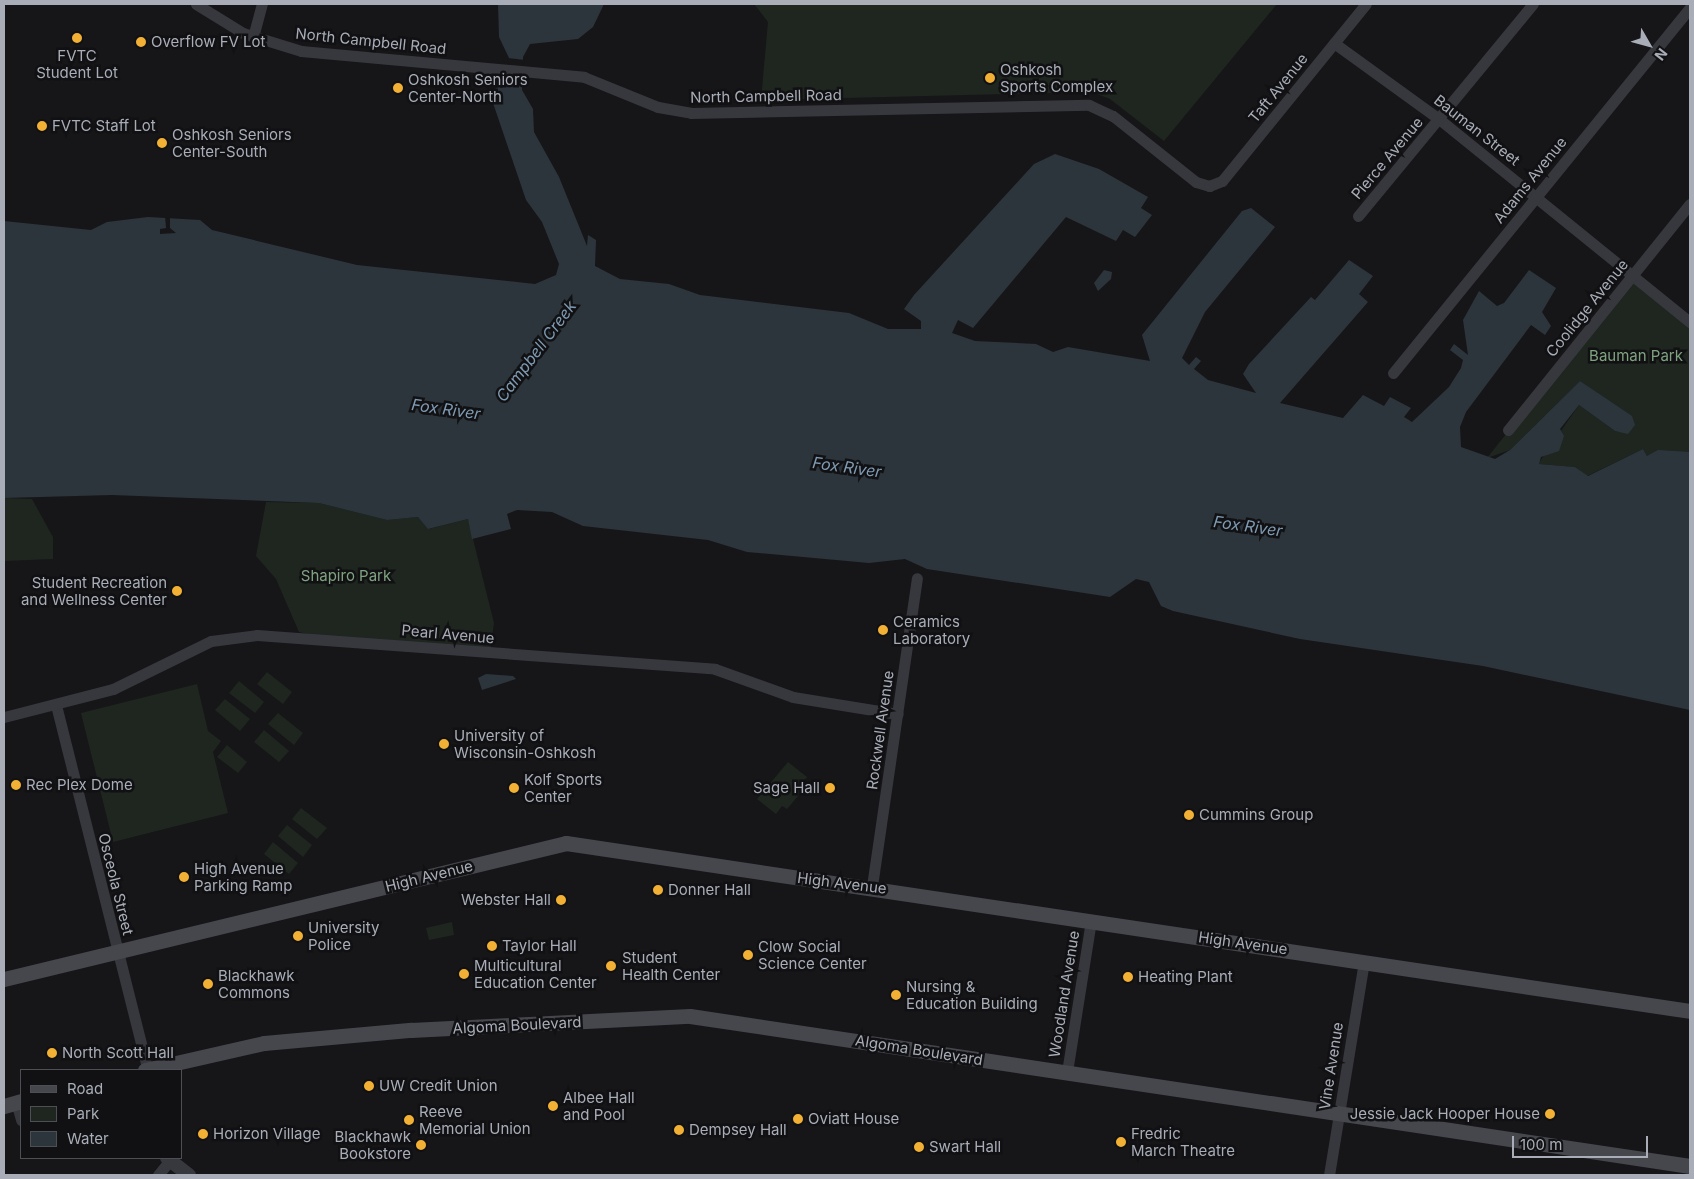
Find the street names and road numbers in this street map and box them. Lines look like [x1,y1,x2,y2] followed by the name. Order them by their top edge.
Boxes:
[295,24,447,58] street label: North Campbell Road
[1245,50,1311,126] street label: Taft Avenue
[690,86,842,106] street label: North Campbell Road
[1430,91,1524,169] street label: Bauman Street
[1347,113,1427,203] street label: Pierce Avenue
[1490,133,1570,227] street label: Adams Avenue
[1542,256,1632,360] street label: Coolidge Avenue
[401,621,495,647] street label: Pearl Avenue
[863,669,897,791] street label: Rockwell Avenue
[95,831,137,937] street label: Osceola Street
[383,856,475,896] street label: High Avenue
[796,869,888,897] street label: High Avenue
[1197,928,1289,958] street label: High Avenue
[1045,929,1083,1059] street label: Woodland Avenue
[452,1013,582,1037] street label: Algoma Boulevard
[1315,1021,1347,1111] street label: Vine Avenue
[854,1031,984,1069] street label: Algoma Boulevard

